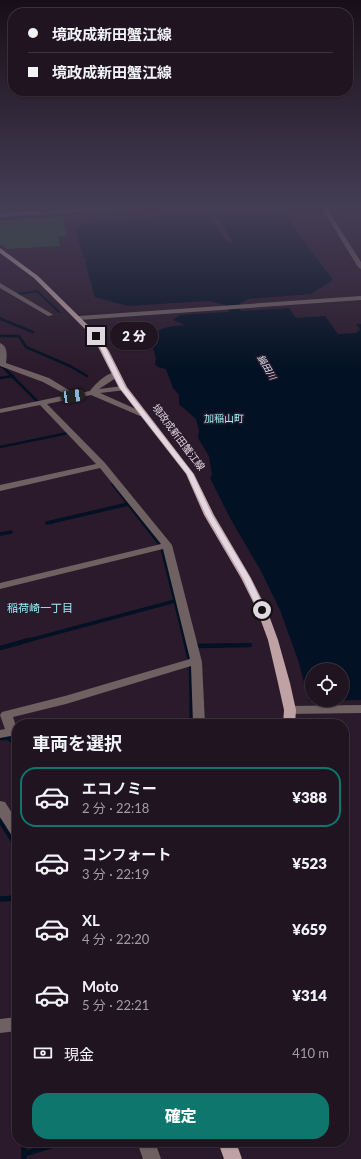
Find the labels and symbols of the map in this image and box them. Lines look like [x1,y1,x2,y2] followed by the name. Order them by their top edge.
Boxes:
[110,322,158,350] callout: 2 分
[87,327,105,345] route end
[255,353,279,382] water label: 鍋田川
[60,388,86,404] car
[150,401,208,473] street label: 境政成新田蟹江線
[204,412,244,424] district label: 加稲山町
[7,601,73,614] district label: 稲荷崎一丁目
[253,601,271,619] route start

